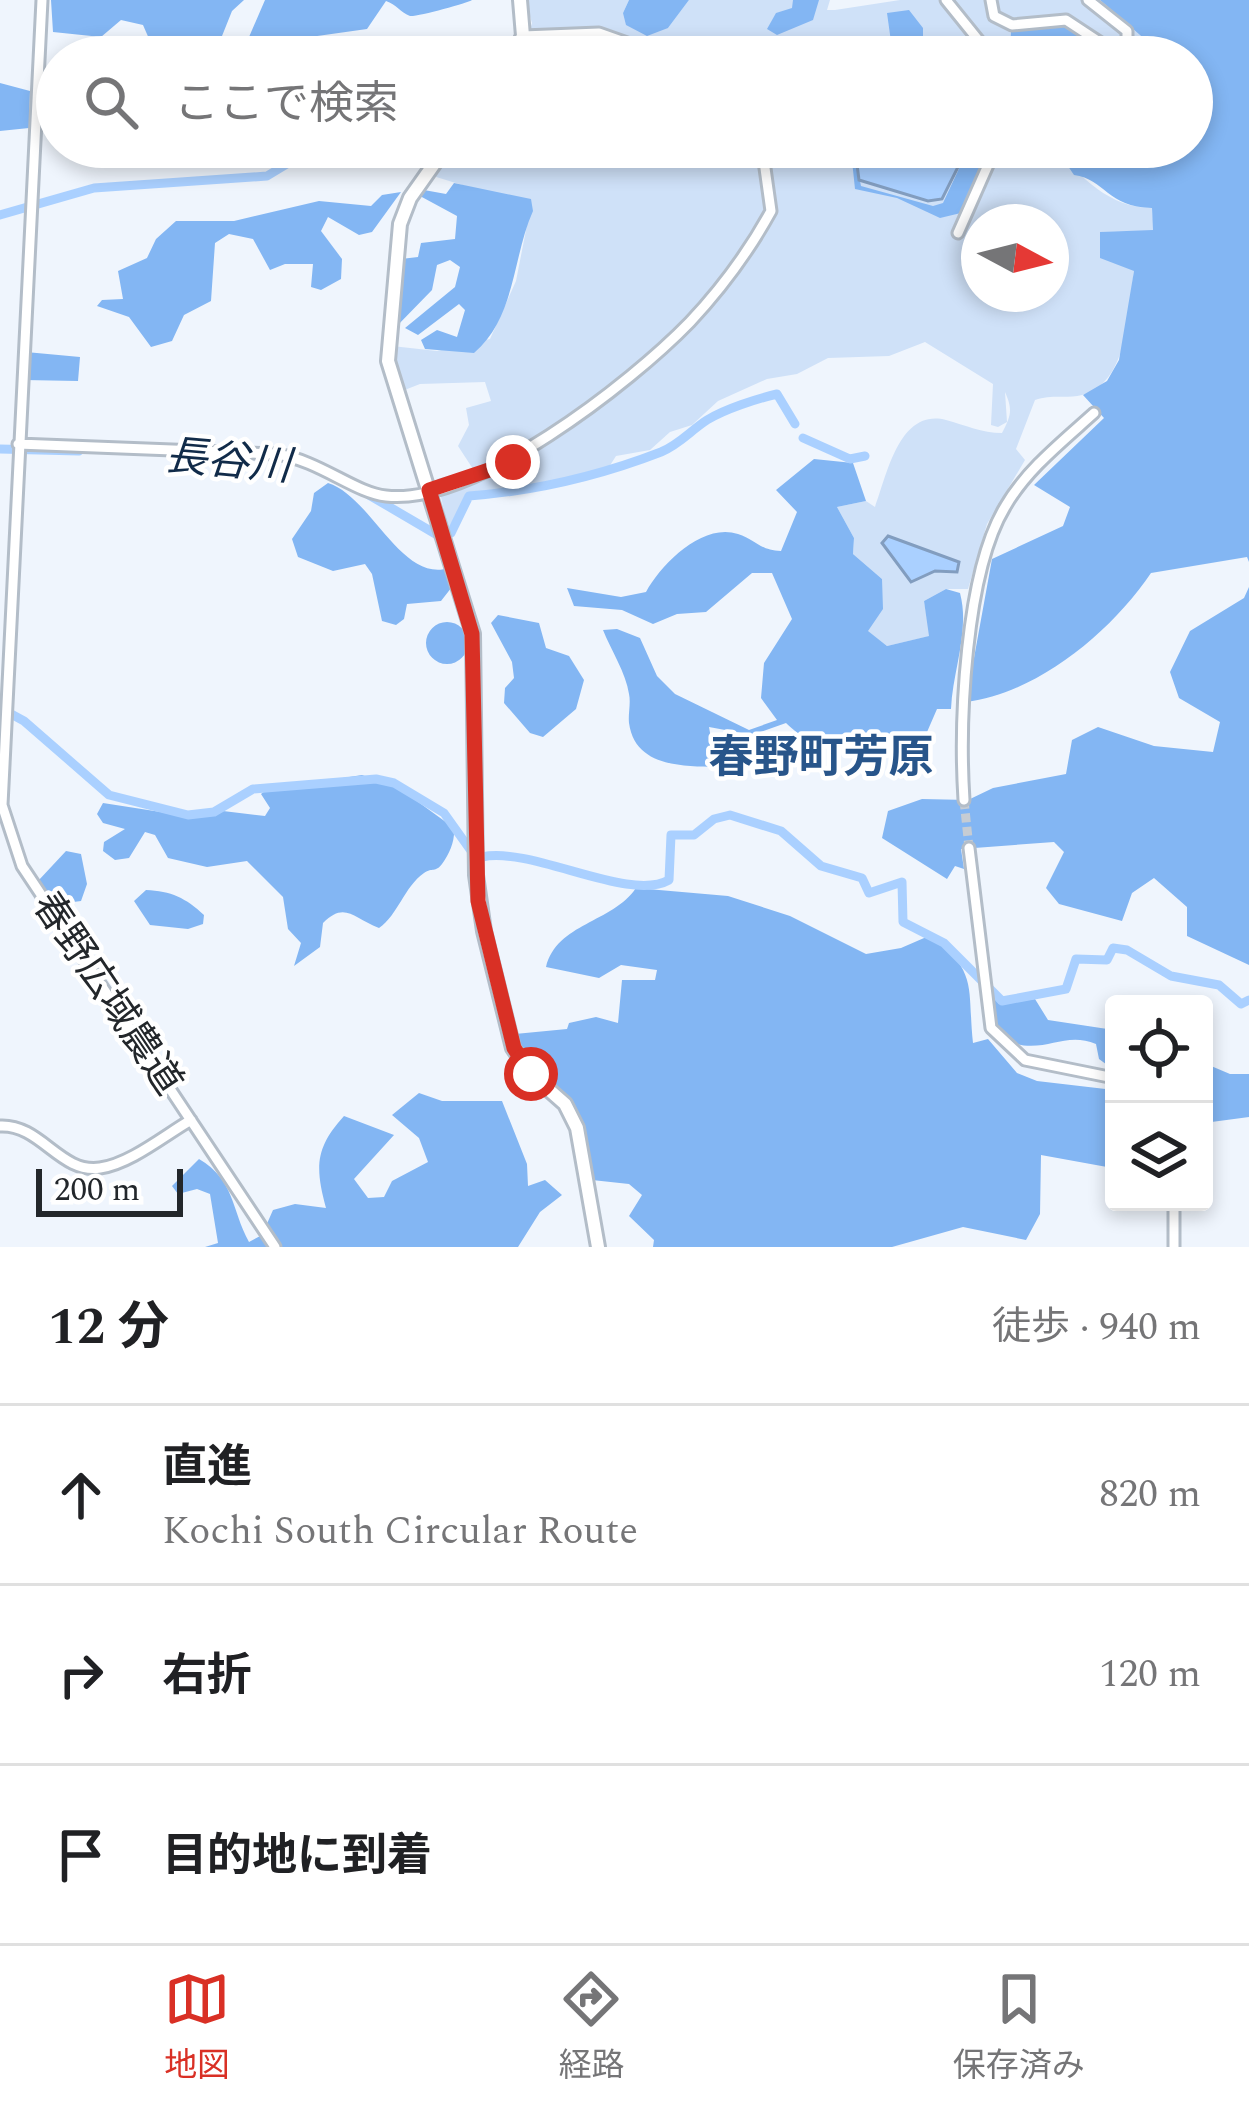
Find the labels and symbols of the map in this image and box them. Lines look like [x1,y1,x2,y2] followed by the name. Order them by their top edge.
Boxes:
[961,204,1069,312] north arrow
[162,425,297,499] water label: 長谷川
[486,435,540,489] route end
[708,724,934,793] district label: 春野町芳原
[17,880,197,1108] street label: 春野広域農道
[504,1047,558,1101] route start
[36,1163,183,1216] scale bar

